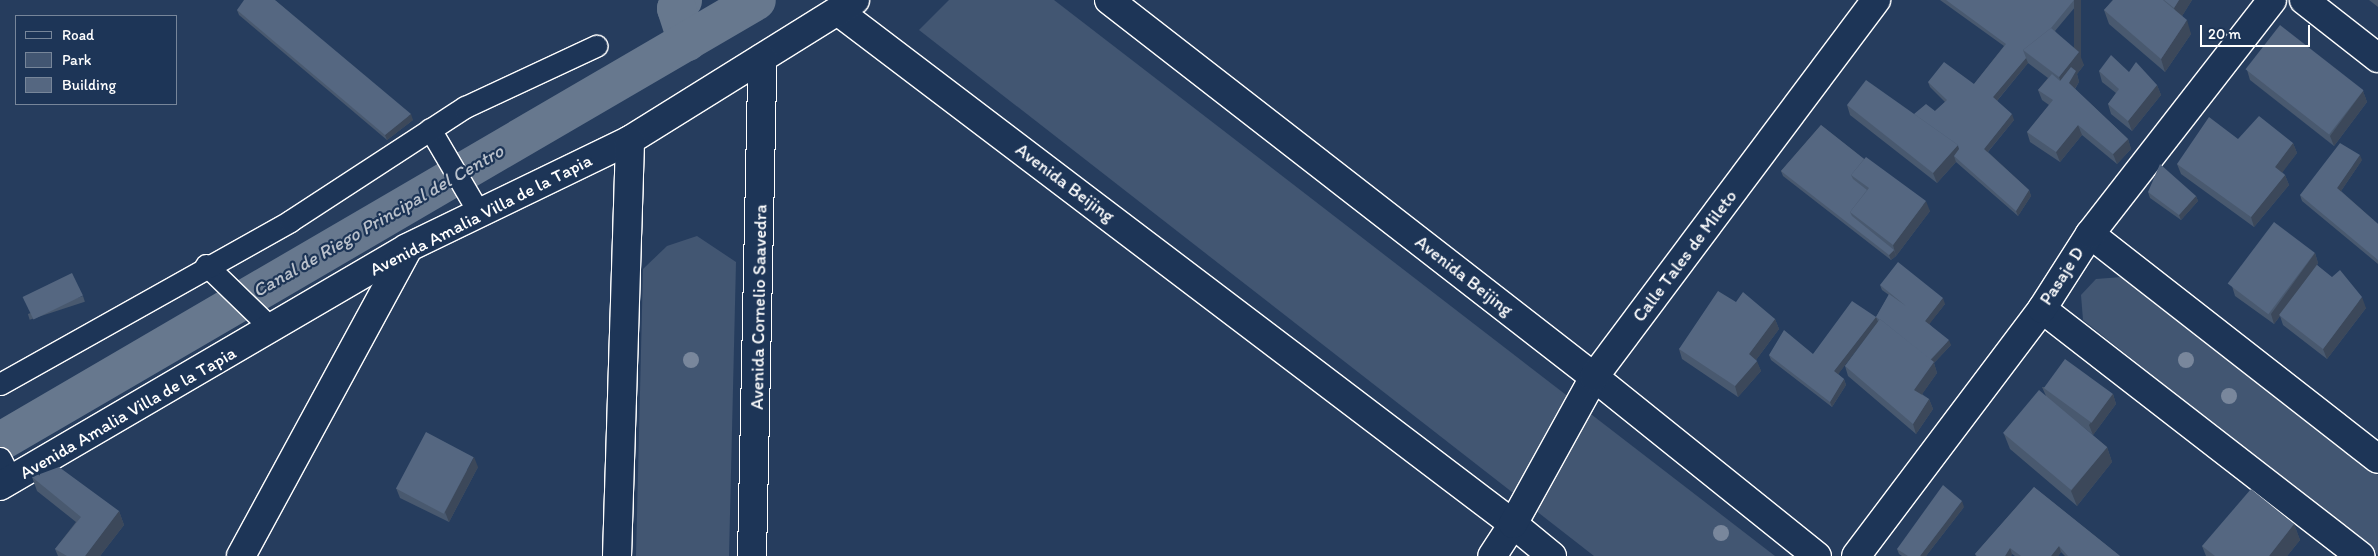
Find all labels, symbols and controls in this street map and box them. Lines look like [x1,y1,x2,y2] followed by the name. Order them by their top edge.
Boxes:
[15,15,178,105] legend
[2203,15,2313,47] scale bar
[2208,25,2241,43] text: 20 m
[62,26,94,44] text: Road
[62,51,92,69] text: Park
[62,76,116,94] text: Building
[248,139,508,303] water label: Canal de Riego Principal del Centro
[1011,139,1119,227] street label: Avenida Beijing
[367,150,595,280] street label: Avenida Amalia Villa de la Tapia
[1629,186,1741,326] street label: Calle Tales de Mileto
[746,204,772,410] street label: Avenida Cornelio Saavedra
[1411,231,1517,321] street label: Avenida Beijing
[2035,243,2089,309] street label: Pasaje D
[16,342,240,484] street label: Avenida Amalia Villa de la Tapia

